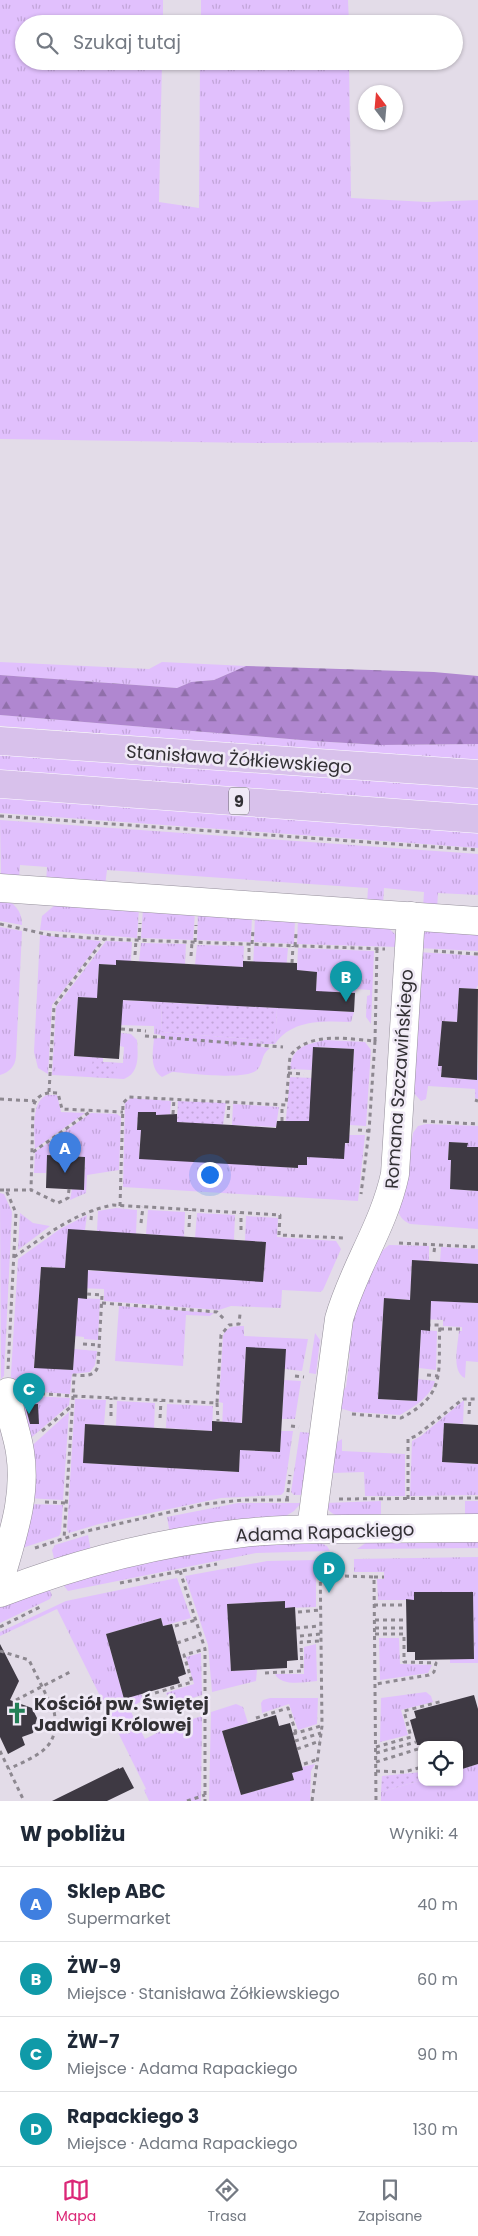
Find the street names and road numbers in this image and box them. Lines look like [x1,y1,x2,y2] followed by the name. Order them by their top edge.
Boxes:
[125,739,353,779] street label: Stanisława Żółkiewskiego
[229,788,249,814] road number: 9
[379,968,419,1190] street label: Romana Szczawińskiego
[235,1516,415,1548] street label: Adama Rapackiego

